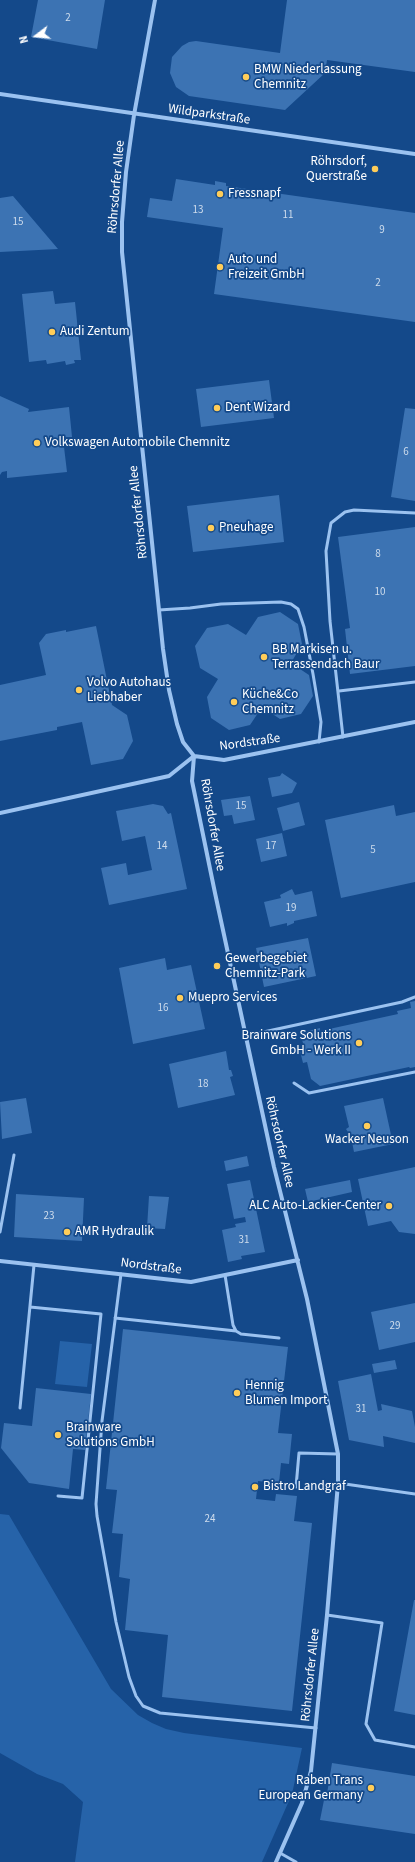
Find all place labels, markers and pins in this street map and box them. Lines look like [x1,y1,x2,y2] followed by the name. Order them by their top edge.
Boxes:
[254,62,362,93] place label: BMW Niederlassung Chemnitz
[241,72,251,82] marker: BMW Niederlassung Chemnitz
[306,154,367,185] place label: Röhrsdorf, Querstraße
[370,164,380,174] marker: Röhrsdorf, Querstraße
[228,186,281,202] place label: Fressnapf
[215,189,225,199] marker: Fressnapf
[228,252,305,283] place label: Auto und Freizeit GmbH
[215,262,225,272] marker: Auto und Freizeit GmbH
[60,324,130,340] place label: Audi Zentum
[47,327,57,337] marker: Audi Zentum
[225,400,290,416] place label: Dent Wizard
[212,403,222,413] marker: Dent Wizard
[45,435,230,451] place label: Volkswagen Automobile Chemnitz
[32,438,42,448] marker: Volkswagen Automobile Chemnitz
[219,520,273,536] place label: Pneuhage
[206,523,216,533] marker: Pneuhage
[272,642,379,673] place label: BB Markisen u. Terrassendach Baur
[259,652,269,662] marker: BB Markisen u. Terrassendach Baur
[87,675,171,706] place label: Volvo Autohaus Liebhaber
[74,685,84,695] marker: Volvo Autohaus Liebhaber
[242,687,298,718] place label: Küche&Co Chemnitz
[229,697,239,707] marker: Küche&Co Chemnitz
[225,951,307,982] place label: Gewerbegebiet Chemnitz-Park
[212,961,222,971] marker: Gewerbegebiet Chemnitz-Park
[188,990,277,1006] place label: Muepro Services
[175,993,185,1003] marker: Muepro Services
[242,1028,351,1059] place label: Brainware Solutions GmbH - Werk II
[354,1038,364,1048] marker: Brainware Solutions GmbH - Werk II
[362,1121,372,1131] marker: Wacker Neuson
[325,1132,409,1148] place label: Wacker Neuson
[249,1198,381,1214] place label: ALC Auto-Lackier-Center
[384,1201,394,1211] marker: ALC Auto-Lackier-Center
[75,1224,154,1240] place label: AMR Hydraulik
[62,1227,72,1237] marker: AMR Hydraulik
[245,1378,327,1409] place label: Hennig Blumen Import
[232,1388,242,1398] marker: Hennig Blumen Import
[66,1420,155,1451] place label: Brainware Solutions GmbH
[53,1430,63,1440] marker: Brainware Solutions GmbH
[263,1479,346,1495] place label: Bistro Landgraf
[250,1482,260,1492] marker: Bistro Landgraf
[258,1773,363,1804] place label: Raben Trans European Germany
[366,1783,376,1793] marker: Raben Trans European Germany

